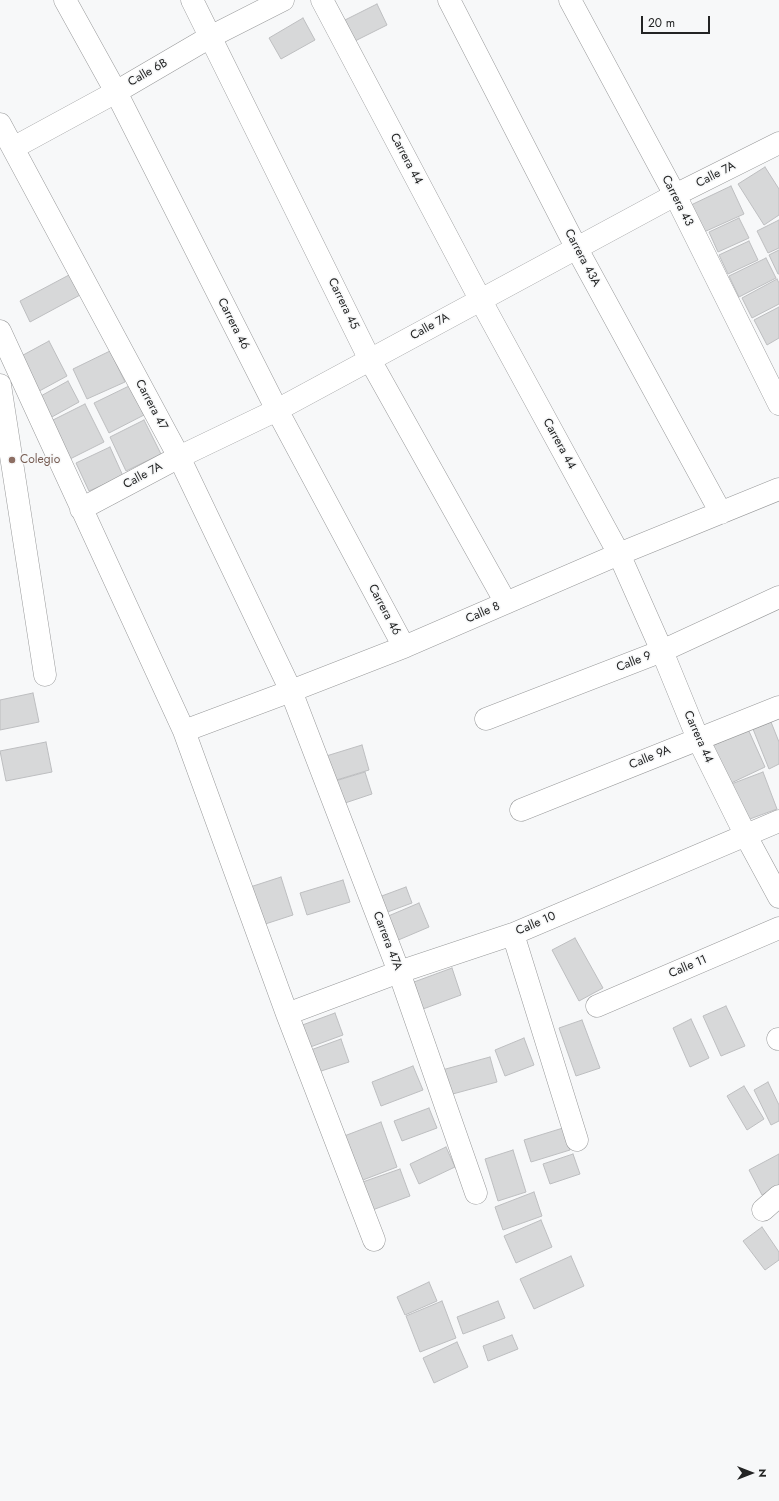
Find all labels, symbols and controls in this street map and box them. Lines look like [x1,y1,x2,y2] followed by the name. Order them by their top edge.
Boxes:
[643,8,712,34] scale bar
[648,14,675,32] text: 20 m
[126,56,170,90] street label: Calle 6B
[387,131,425,187] street label: Carrera 44
[694,159,738,191] street label: Calle 7A
[658,173,696,229] street label: Carrera 43
[561,227,603,289] street label: Carrera 43A
[324,276,362,332] street label: Carrera 45
[214,296,252,352] street label: Carrera 46
[408,310,452,344] street label: Calle 7A
[132,377,170,433] street label: Carrera 47
[539,416,579,472] street label: Carrera 44
[20,453,60,467] place label: Colegio
[7,455,17,465] marker: Colegio
[121,460,165,492] street label: Calle 7A
[365,582,403,638] street label: Carrera 46
[464,599,502,627] street label: Calle 8
[615,649,653,675] street label: Calle 9
[680,709,716,765] street label: Carrera 44
[627,743,673,773] street label: Calle 9A
[514,909,558,939] street label: Calle 10
[369,910,405,972] street label: Carrera 47A
[667,953,709,981] street label: Calle 11
[731,1453,771,1493] north arrow
[755,1469,771,1477] text: N

